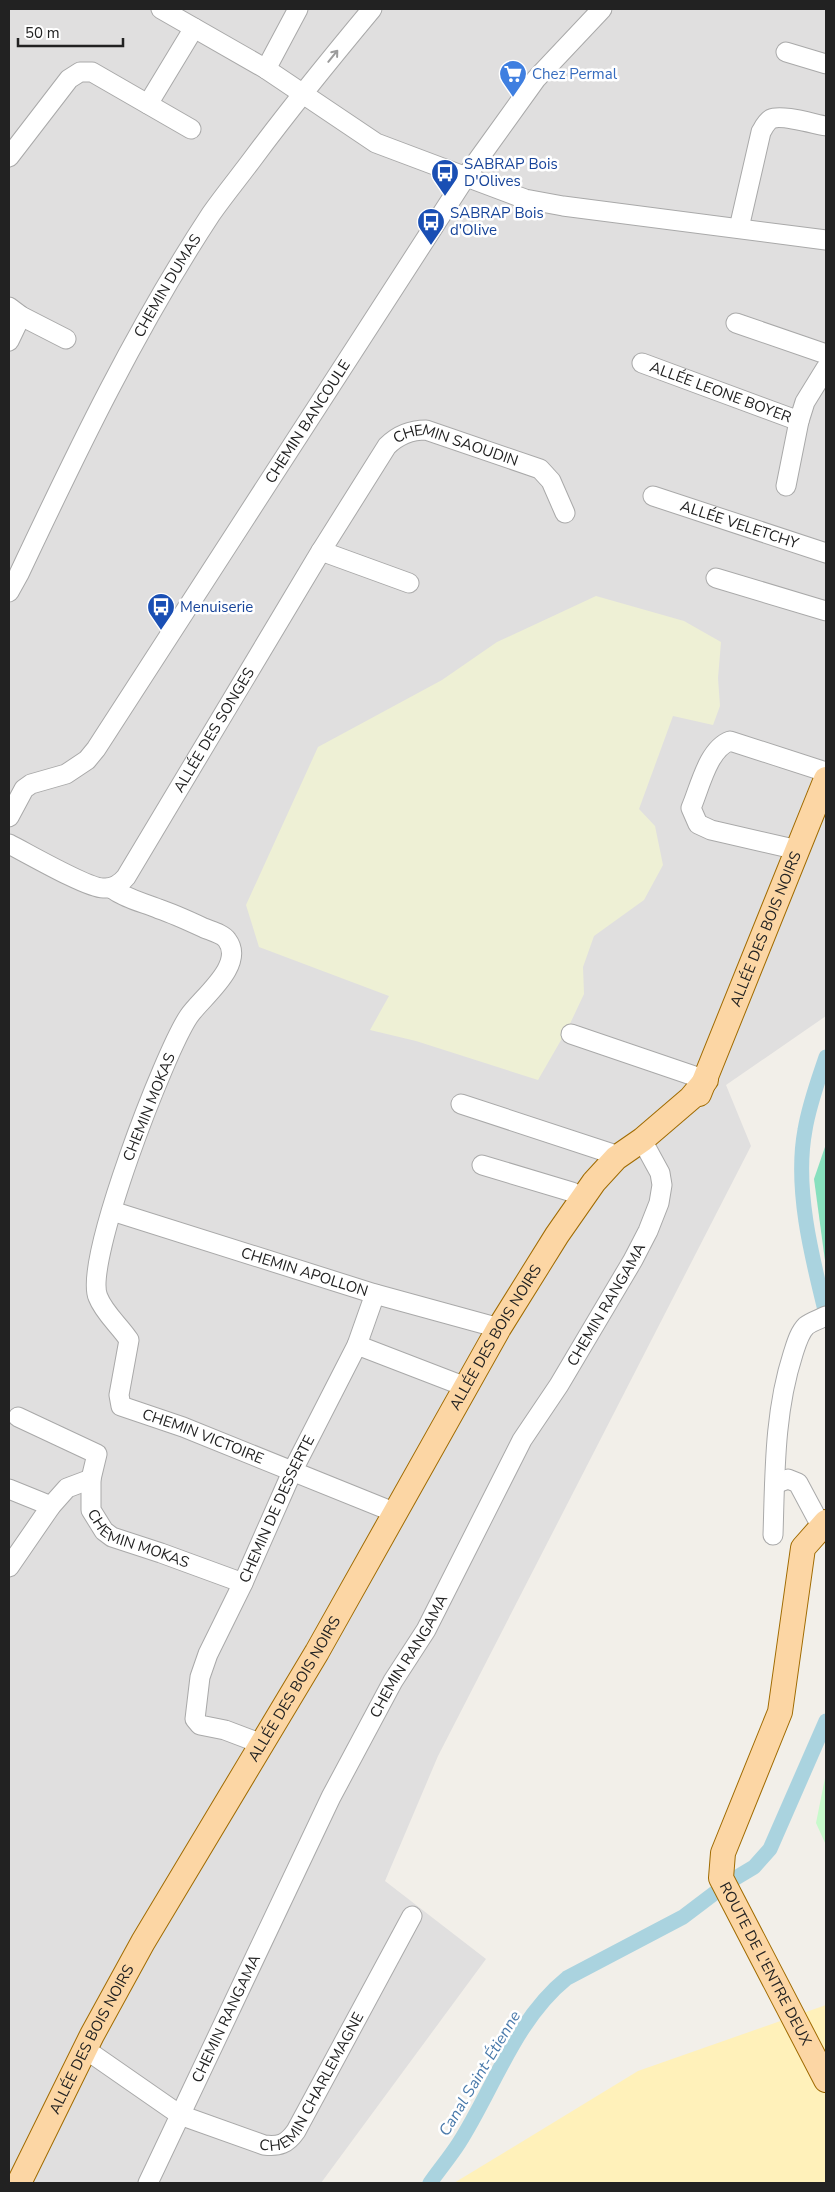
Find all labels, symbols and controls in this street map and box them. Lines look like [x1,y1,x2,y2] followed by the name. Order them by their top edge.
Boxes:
[18,15,122,47] scale bar
[25,23,60,43] text: 50 m
[328,49,339,62] one-way arrow
[498,59,528,98] supermarket icon: Chez Permal
[532,64,618,84] place label: Chez Permal
[464,154,558,191] place label: SABRAP Bois D'Olives
[430,158,460,197] bus stop icon: SABRAP Bois D'Olives
[450,203,544,240] place label: SABRAP Bois d'Olive
[416,207,446,246] bus stop icon: SABRAP Bois d'Olive
[129,230,206,341] street label: CHEMIN DUMAS
[260,356,355,487] street label: CHEMIN BANCOULE
[647,357,794,427] street label: ALLÉE LEONE BOYER
[389,419,521,471] street label: CHEMIN SAOUDIN
[678,496,802,554] street label: ALLÉE VELETCHY
[146,592,176,631] bus stop icon: Menuiserie
[180,597,253,617] place label: Menuiserie
[169,664,259,796] street label: ALLÉE DES SONGES
[725,848,806,1010] street label: ALLÉE DES BOIS NOIRS
[118,1050,180,1164] street label: CHEMIN MOKAS
[562,1240,650,1370] street label: CHEMIN RANGAMA
[239,1242,371,1301] street label: CHEMIN APOLLON
[445,1261,546,1414] street label: ALLÉE DES BOIS NOIRS
[140,1404,267,1469] street label: CHEMIN VICTOIRE
[234,1432,319,1586] street label: CHEMIN DE DESSERTE
[83,1505,192,1573] street label: CHEMIN MOKAS
[365,1591,452,1721] street label: CHEMIN RANGAMA
[244,1613,345,1765] street label: ALLÉE DES BOIS NOIRS
[715,1879,816,2049] street label: ROUTE DE L'ENTRE DEUX
[187,1951,265,2086] street label: CHEMIN RANGAMA
[45,1961,139,2117] street label: ALLÉE DES BOIS NOIRS
[434,2006,526,2140] water label: Canal Saint-Étienne
[258,2009,368,2156] street label: CHEMIN CHARLEMAGNE

